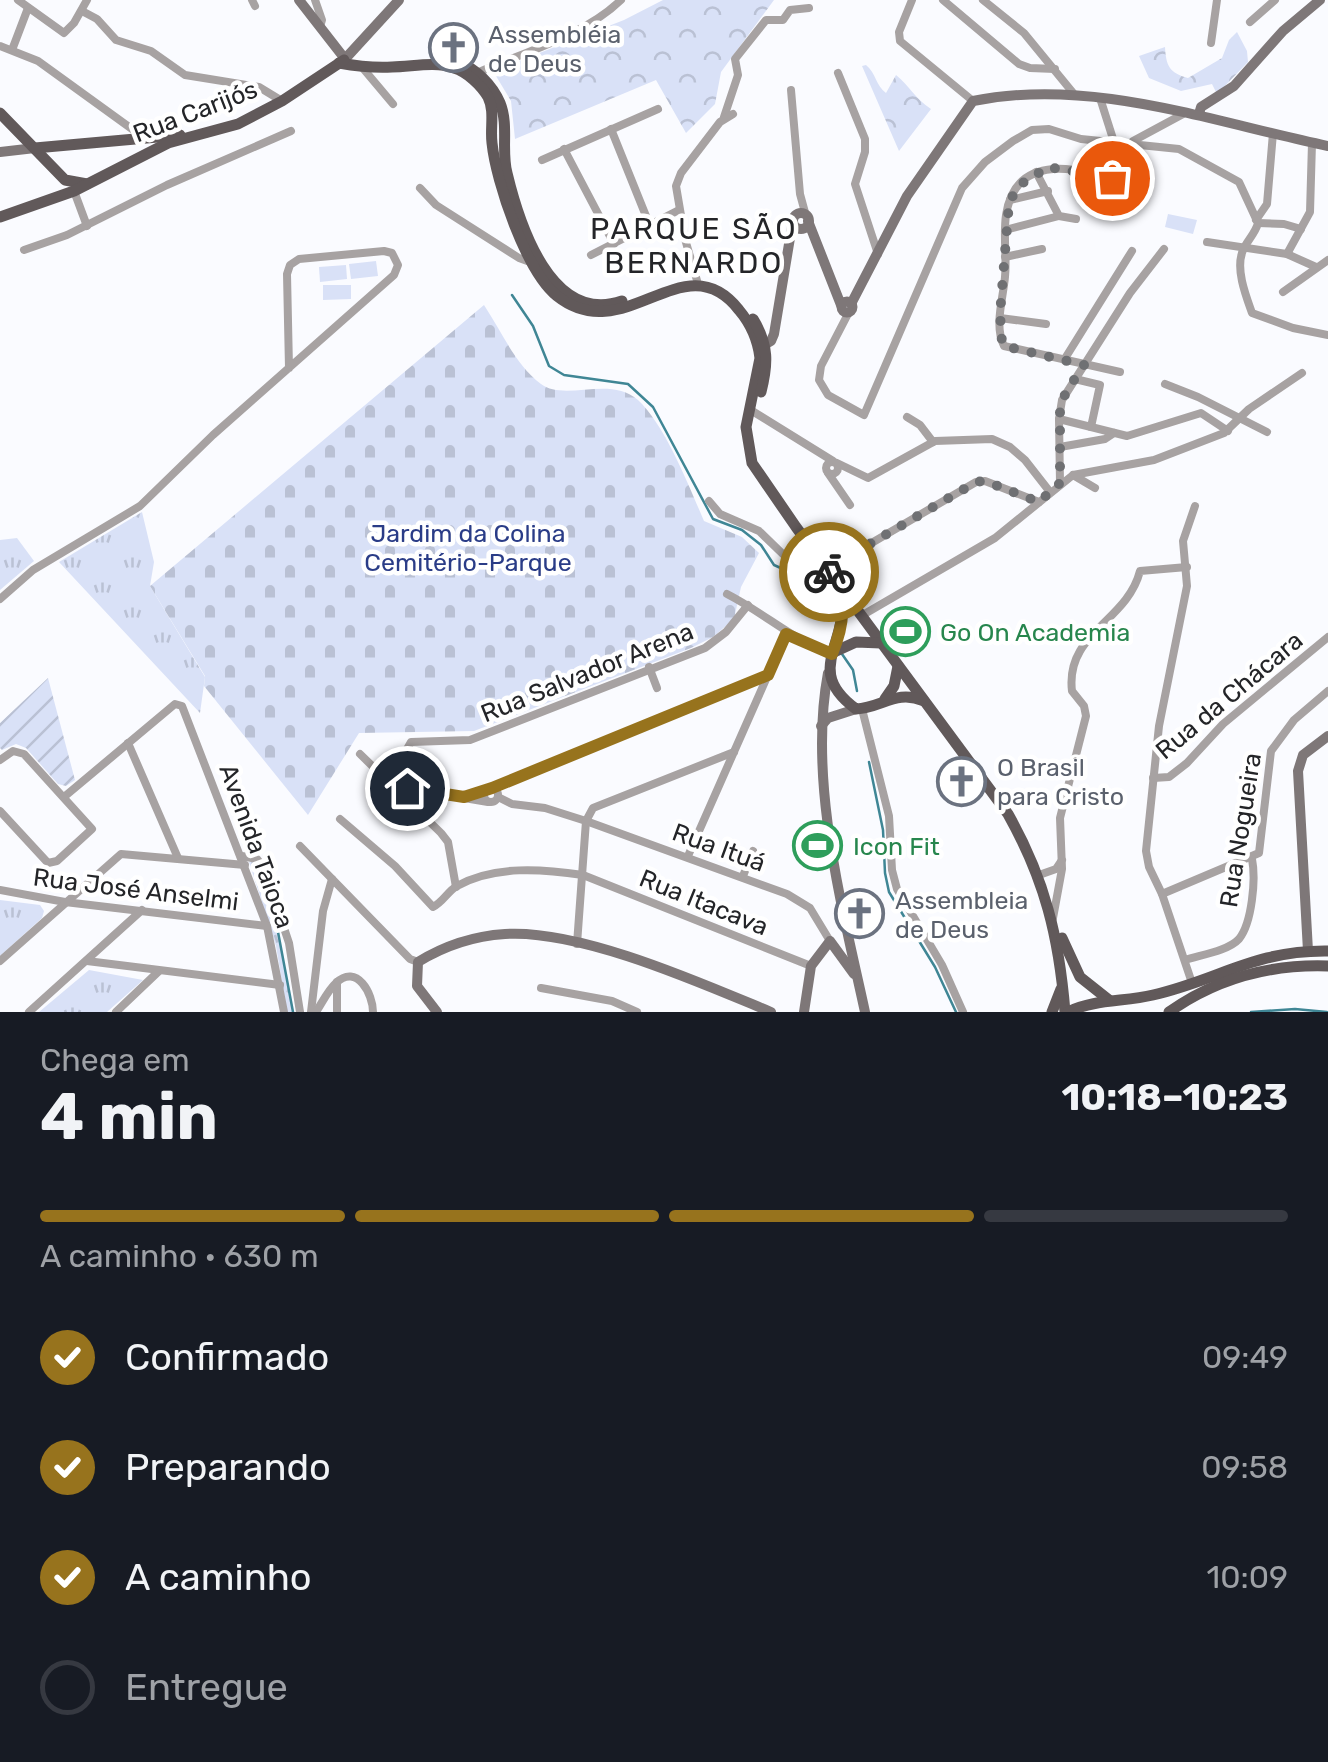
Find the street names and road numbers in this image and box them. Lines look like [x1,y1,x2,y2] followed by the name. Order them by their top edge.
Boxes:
[129,74,261,148] street label: Rua Carijós
[477,617,698,728] street label: Rua Salvador Arena
[1150,626,1309,765] street label: Rua da Chácara
[1214,751,1267,909] street label: Rua Nogueira
[213,760,300,932] street label: Avenida Taioca
[668,817,769,878] street label: Rua Ituá
[32,863,240,916] street label: Rua José Anselmi
[635,863,772,941] street label: Rua Itacava

